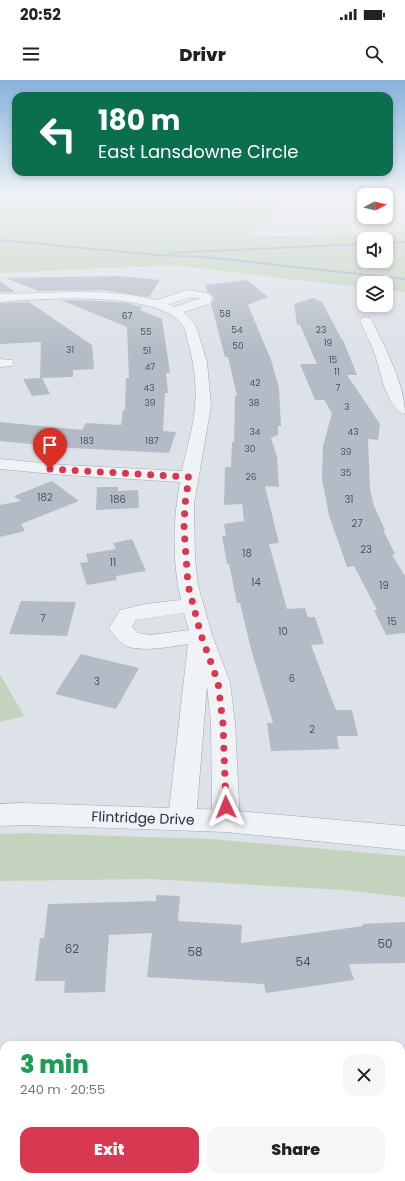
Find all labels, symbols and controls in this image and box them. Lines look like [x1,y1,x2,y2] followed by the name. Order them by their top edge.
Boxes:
[20,4,61,25] text: 20:52
[179,42,226,67] text: Drivr
[20,43,42,65] icon: menu
[363,43,385,65] icon: search
[98,101,181,140] text: 180 m
[32,108,84,160] icon: left
[98,139,299,164] text: East Lansdowne Circle
[357,188,393,224] north arrow
[357,188,393,312] map controls
[357,232,393,268] button: sound
[357,276,393,312] button: layers
[219,308,231,320] house number: 58
[122,310,132,322] house number: 67
[231,324,243,336] house number: 54
[316,324,326,336] house number: 23
[140,326,152,338] house number: 55
[324,337,333,349] house number: 19
[232,340,244,352] house number: 50
[66,344,74,356] house number: 31
[143,345,151,357] house number: 51
[329,354,338,366] house number: 15
[145,361,155,373] house number: 47
[334,366,340,378] house number: 11
[250,377,260,389] house number: 42
[144,382,154,394] house number: 43
[336,382,341,394] house number: 7
[145,397,156,409] house number: 39
[249,397,260,409] house number: 38
[344,401,350,413] house number: 3
[250,426,261,438] house number: 34
[348,426,358,438] house number: 43
[33,428,67,469] pin
[39,434,61,456] icon: arrive
[80,435,94,447] house number: 183
[145,435,159,447] house number: 187
[245,443,256,455] house number: 30
[341,446,352,458] house number: 39
[341,467,352,479] house number: 35
[246,471,257,483] house number: 26
[37,490,53,505] house number: 182
[110,492,126,507] house number: 186
[344,492,354,507] house number: 31
[351,516,363,531] house number: 27
[360,542,372,557] house number: 23
[242,546,252,561] house number: 18
[110,555,116,570] house number: 11
[251,575,261,590] house number: 14
[379,578,389,593] house number: 19
[40,611,46,626] house number: 7
[387,614,397,629] house number: 15
[278,624,288,639] house number: 10
[289,671,295,686] house number: 6
[94,674,100,689] house number: 3
[309,722,315,737] house number: 2
[205,786,247,828] position arrow
[91,806,195,830] street label: Flintridge Drive
[377,935,393,952] house number: 50
[65,940,79,957] house number: 62
[187,943,203,960] house number: 58
[295,953,311,970] house number: 54
[20,1048,89,1081] text: 3 min
[343,1054,385,1096] button: close
[20,1080,105,1099] text: 240 m · 20:55
[20,1127,199,1173] button: Exit
[207,1127,385,1173] button: Share

